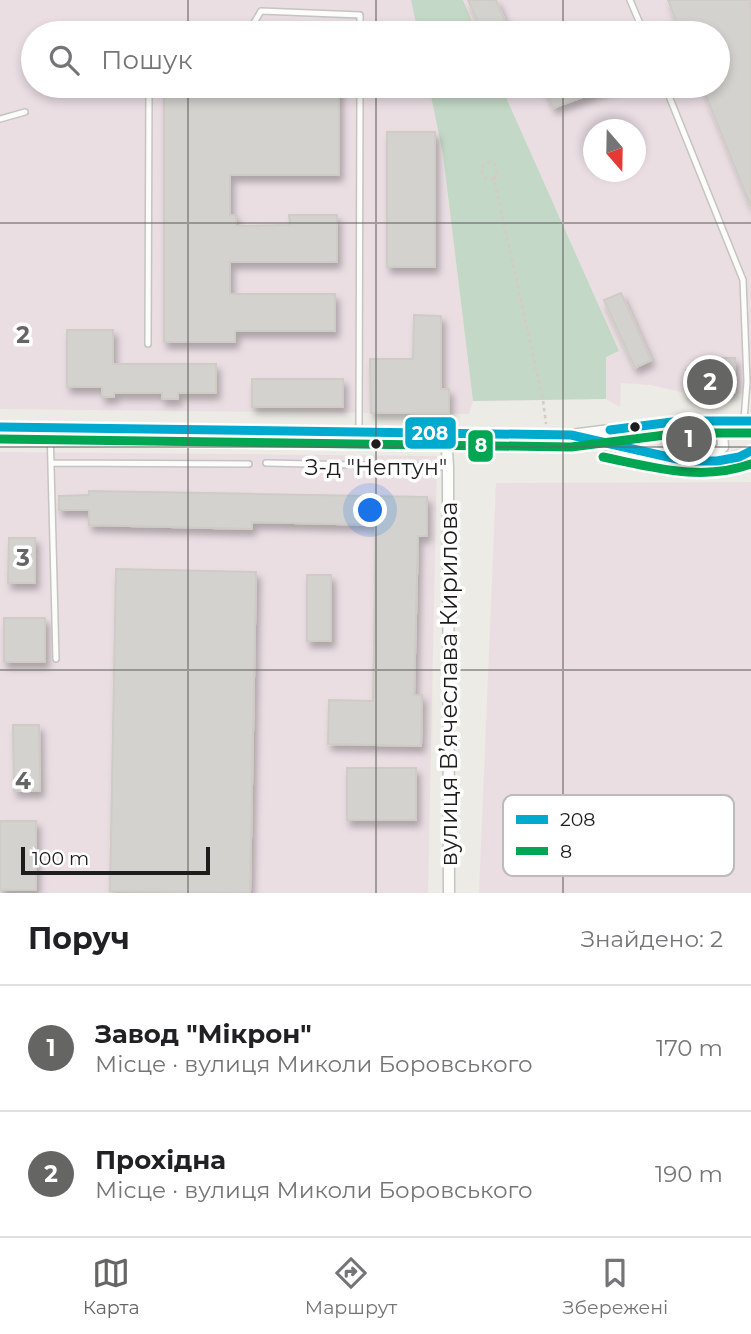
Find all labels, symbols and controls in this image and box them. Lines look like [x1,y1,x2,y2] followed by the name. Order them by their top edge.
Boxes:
[21,21,730,98] search box
[45,41,83,79] icon: search
[101,44,193,76] text: Пошук
[583,119,646,182] north arrow
[16,321,30,349] text: 2
[687,356,733,408] pin: 2
[666,413,712,465] pin: 1
[404,416,457,450] line badge: 208
[628,420,642,434] unlabelled marker
[412,422,448,445] text: 208
[467,429,494,463] line badge: 8
[475,434,487,457] text: 8
[369,437,383,451] marker: З-д "Нептун"
[305,454,447,481] place label: З-д "Нептун"
[353,493,387,527] your location
[434,501,463,867] street label: вулиця Вʼячеслава Кирилова
[15,544,30,572] text: 3
[15,767,31,795] text: 4
[503,795,734,876] legend
[560,808,595,831] text: 208
[560,840,572,863] text: 8
[21,844,210,876] scale bar
[32,847,89,870] text: 100 m
[28,920,130,957] text: Поруч
[581,925,723,953] text: Знайдено: 2
[95,1018,312,1050] text: Завод "Мікрон"
[46,1034,56,1062] text: 1
[656,1034,723,1062] text: 170 m
[95,1050,533,1078] text: Місце · вулиця Миколи Боровського
[95,1144,226,1176] text: Прохідна
[44,1160,58,1188] text: 2
[655,1160,723,1188] text: 190 m
[95,1176,533,1204] text: Місце · вулиця Миколи Боровського
[83,1254,140,1319] tab: Карта
[305,1254,397,1319] tab: Маршрут
[563,1254,668,1319] tab: Збережені

